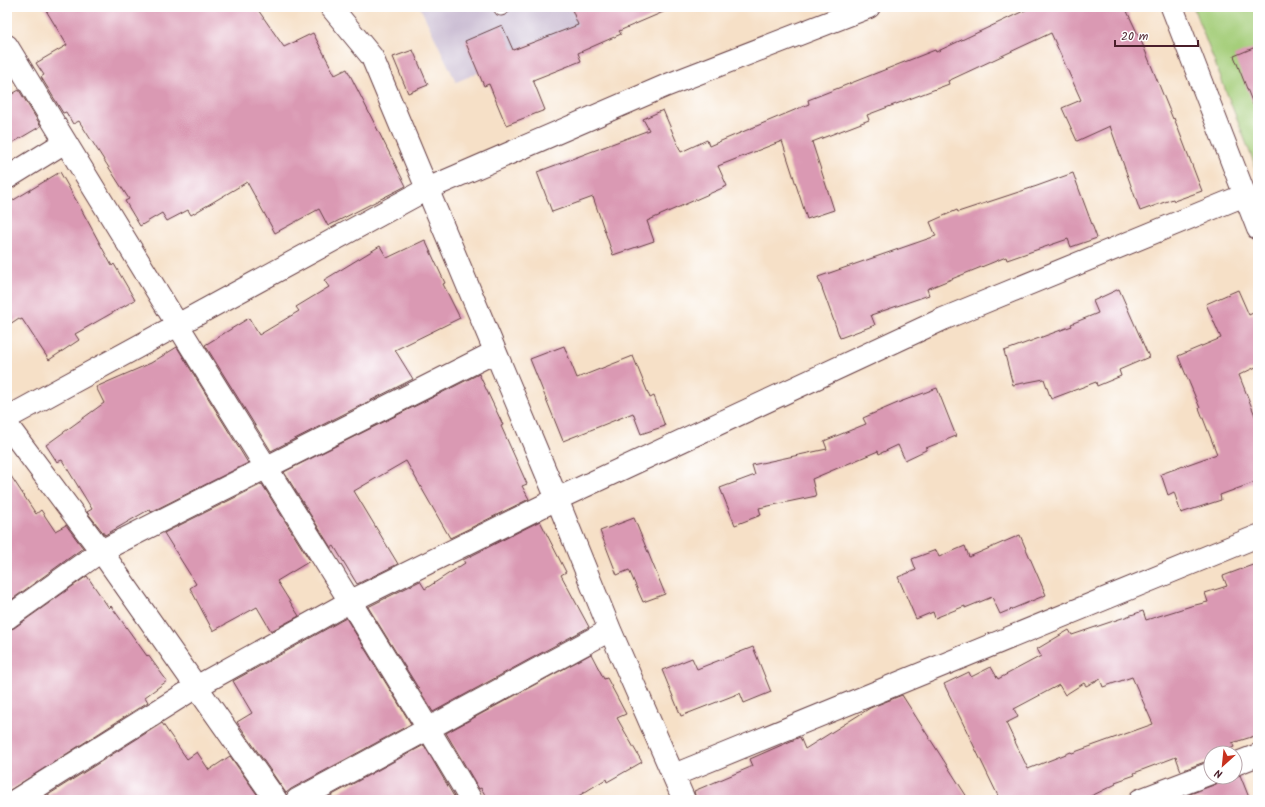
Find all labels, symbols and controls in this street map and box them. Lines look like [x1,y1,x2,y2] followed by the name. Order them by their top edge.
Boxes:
[1115,22,1198,48] scale bar
[1121,27,1149,46] text: 20 m
[1203,745,1243,785] north arrow
[1212,763,1226,783] text: N

